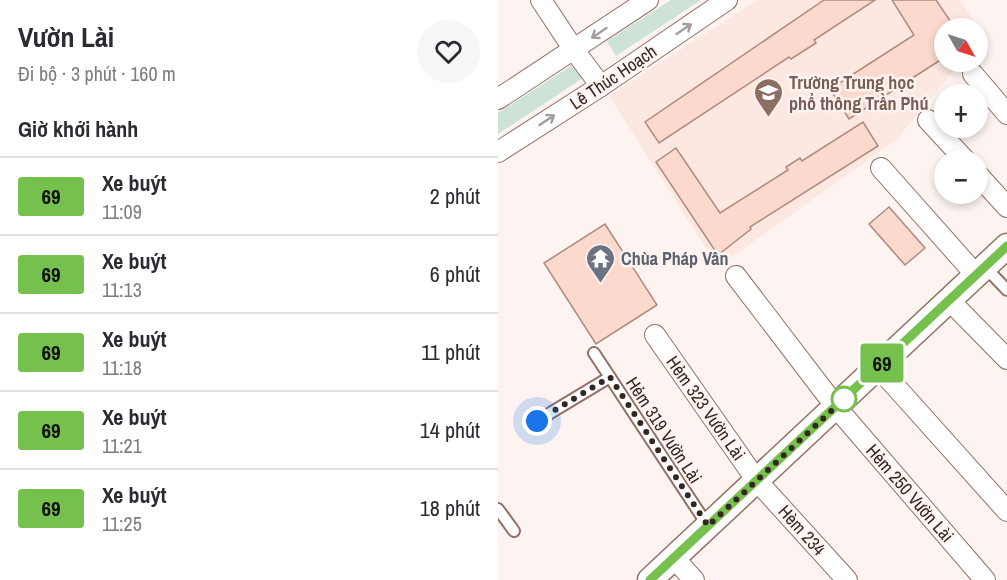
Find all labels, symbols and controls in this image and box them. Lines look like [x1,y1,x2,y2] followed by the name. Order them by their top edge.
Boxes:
[18,18,114,56] text: Vườn Lài
[934,18,988,72] north arrow
[934,18,988,204] map controls
[417,20,480,83] button: heart
[675,23,692,35] one-way arrow
[591,26,608,39] one-way arrow
[565,39,661,115] street label: Lê Thúc Hoạch
[18,60,176,87] text: Đi bộ · 3 phút · 160 m
[789,70,928,116] place label: Trường Trung học phổ thông Trần Phú
[752,76,784,118] school or university icon: Trường Trung học phổ thông Trần Phú
[934,84,988,138] button: +
[18,114,138,144] text: Giờ khởi hành
[538,114,555,126] one-way arrow
[934,150,988,204] button: −
[102,168,167,198] text: Xe buýt
[430,181,480,211] text: 2 phút
[41,182,61,211] text: 69
[102,198,142,225] text: 11:09
[584,242,616,284] temple icon: Chùa Pháp Vân
[102,246,167,276] text: Xe buýt
[621,246,728,271] place label: Chùa Pháp Vân
[430,259,480,289] text: 6 phút
[41,260,61,289] text: 69
[102,276,142,303] text: 11:13
[102,324,167,354] text: Xe buýt
[421,337,480,367] text: 11 phút
[41,338,61,367] text: 69
[855,344,909,382] line badge: 69
[872,349,892,378] text: 69
[661,351,751,465] street label: Hẻm 323 Vườn Lài
[102,354,142,381] text: 11:18
[620,372,708,488] street label: Hẻm 319 Vườn Lài
[831,386,857,412] unlabelled marker
[102,402,167,432] text: Xe buýt
[522,406,552,436] your location
[420,415,480,445] text: 14 phút
[41,416,61,445] text: 69
[102,432,142,459] text: 11:21
[860,439,960,547] street label: Hẻm 250 Vườn Lài
[102,480,167,510] text: Xe buýt
[420,493,480,523] text: 18 phút
[41,494,61,523] text: 69
[773,499,831,561] street label: Hèm 234
[102,510,142,537] text: 11:25

